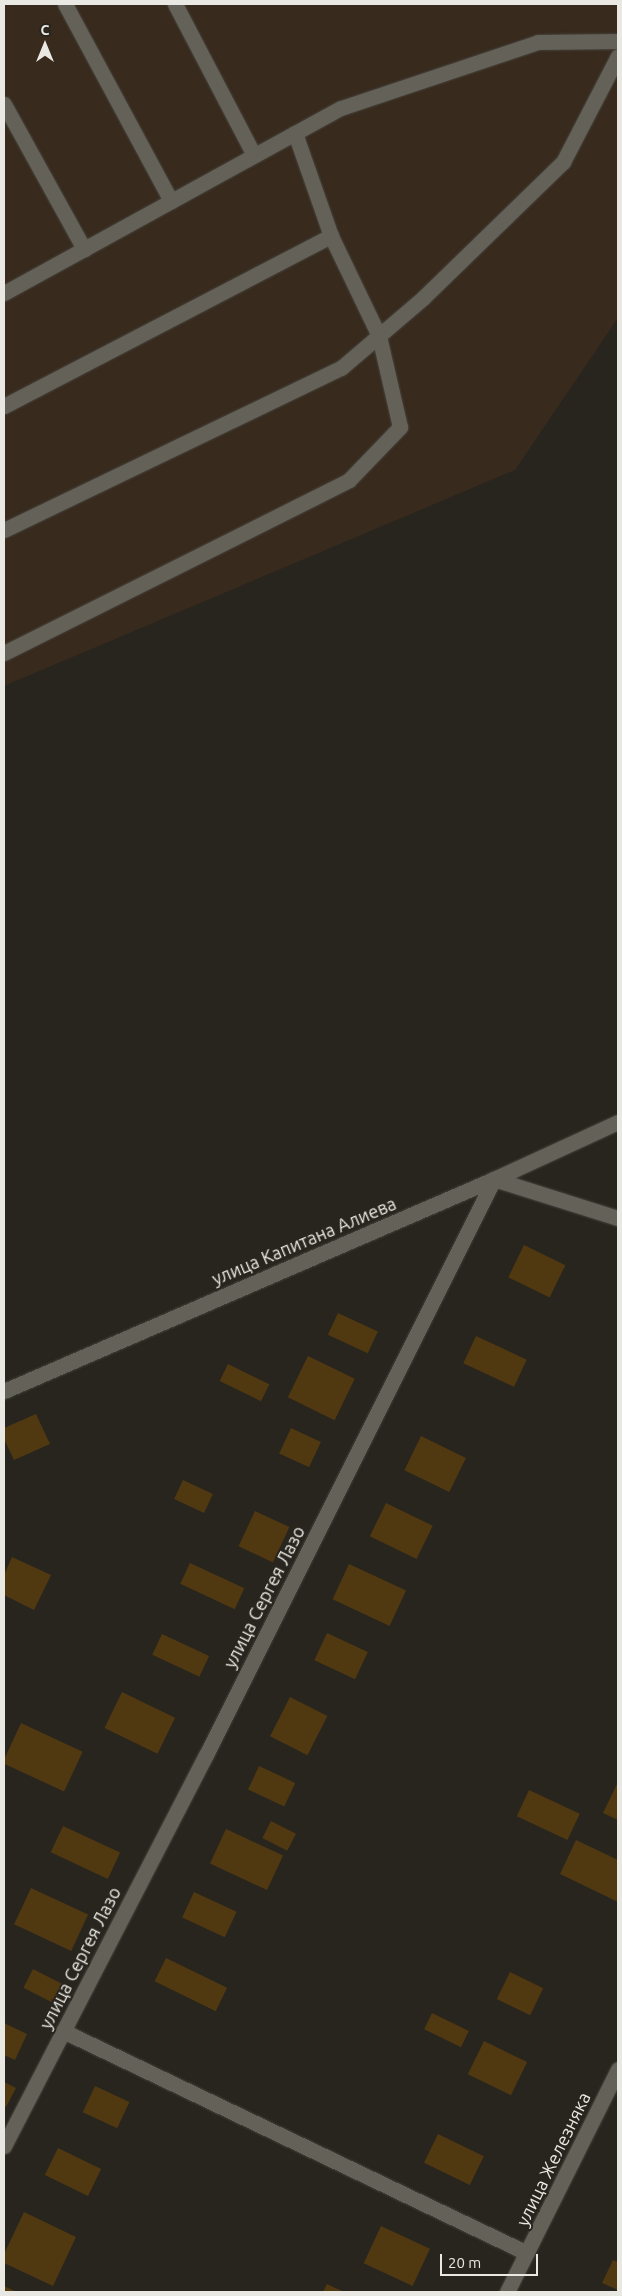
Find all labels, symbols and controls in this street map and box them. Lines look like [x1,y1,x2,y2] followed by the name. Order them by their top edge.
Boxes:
[20,20,70,70] north arrow
[41,22,49,38] text: С
[209,1192,399,1290] street label: улица Капитана Алиева
[219,1522,309,1672] street label: улица Сергея Лазо
[35,1883,125,2033] street label: улица Сергея Лазо
[511,2088,595,2230] street label: улица Железняка
[442,2244,540,2276] scale bar
[448,2254,481,2271] text: 20 m

